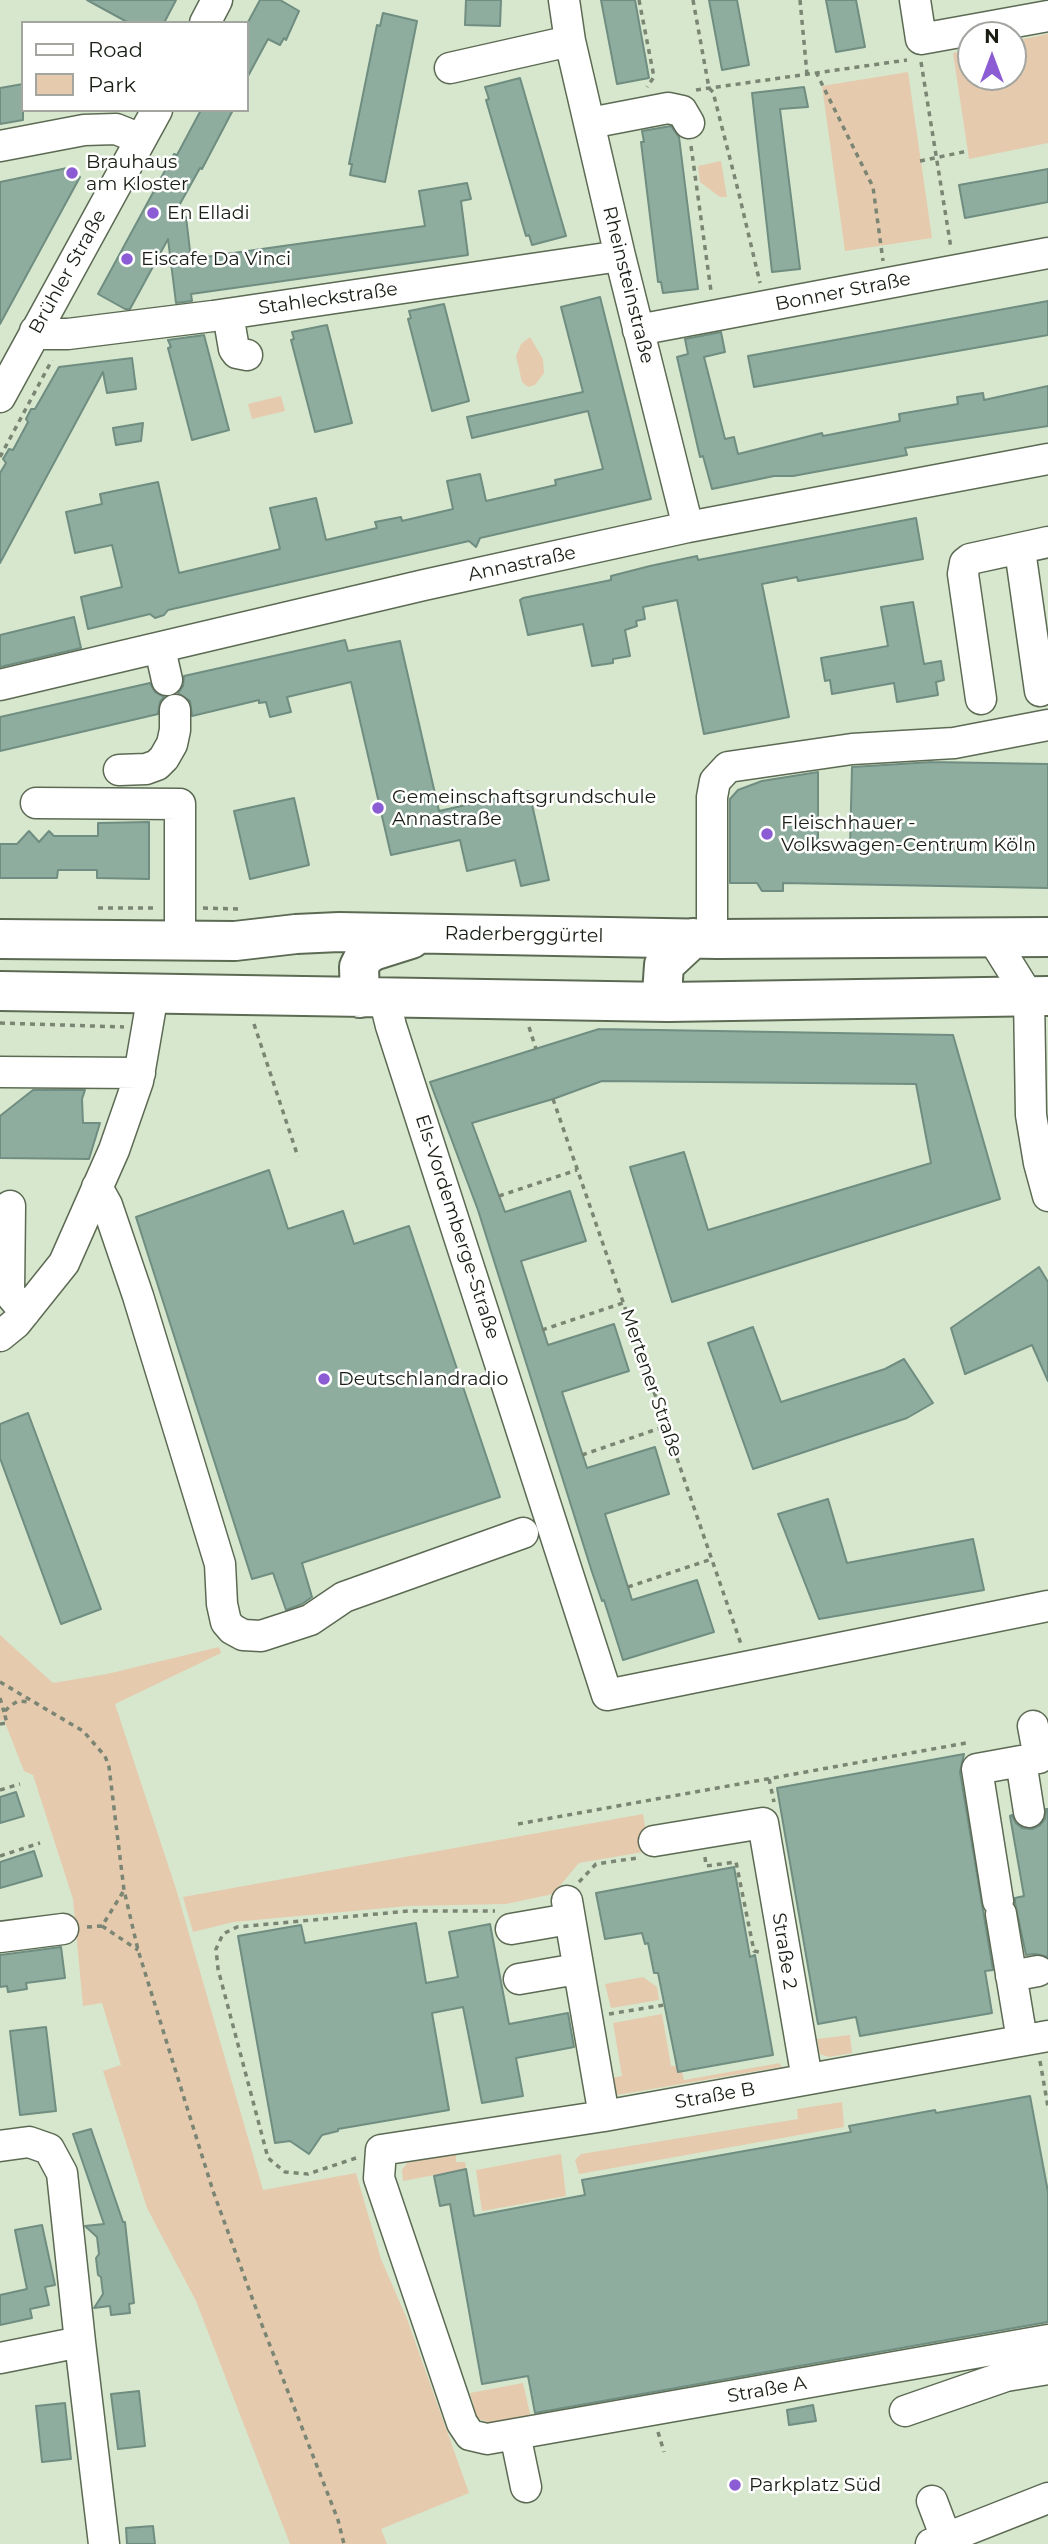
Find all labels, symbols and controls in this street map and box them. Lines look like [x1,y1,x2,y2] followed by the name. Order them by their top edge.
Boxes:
[21,21,248,112] legend
[957,21,1027,91] north arrow
[984,25,1000,48] text: N
[88,37,143,62] text: Road
[88,72,136,97] text: Park
[86,151,189,195] place label: Brauhaus am Kloster
[64,165,80,181] marker: Brauhaus am Kloster
[167,202,250,224] place label: En Elladi
[597,204,659,366] street label: Rheinsteinstraße
[145,205,161,221] marker: En Elladi
[24,206,112,338] street label: Brühler Straße
[141,248,291,270] place label: Eiscafe Da Vinci
[119,251,135,267] marker: Eiscafe Da Vinci
[773,268,913,316] street label: Bonner Straße
[257,278,399,320] street label: Stahleckstraße
[466,541,578,587] street label: Annastraße
[392,786,656,830] place label: Gemeinschaftsgrundschule Annastraße
[370,800,386,816] marker: Gemeinschaftsgrundschule Annastraße
[781,812,1036,856] place label: Fleischhauer - Volkswagen-Centrum Köln
[759,826,775,842] marker: Fleischhauer - Volkswagen-Centrum Köln
[444,922,604,948] street label: Raderberggürtel
[410,1112,504,1342] street label: Els-Vordemberge-Straße
[615,1306,687,1460] street label: Mertener Straße
[338,1368,508,1390] place label: Deutschlandradio
[316,1371,332,1387] marker: Deutschlandradio
[767,1911,801,1991] street label: Straße 2
[673,2078,757,2114] street label: Straße B
[726,2372,808,2408] street label: Straße A
[749,2474,881,2496] place label: Parkplatz Süd
[727,2477,743,2493] marker: Parkplatz Süd

